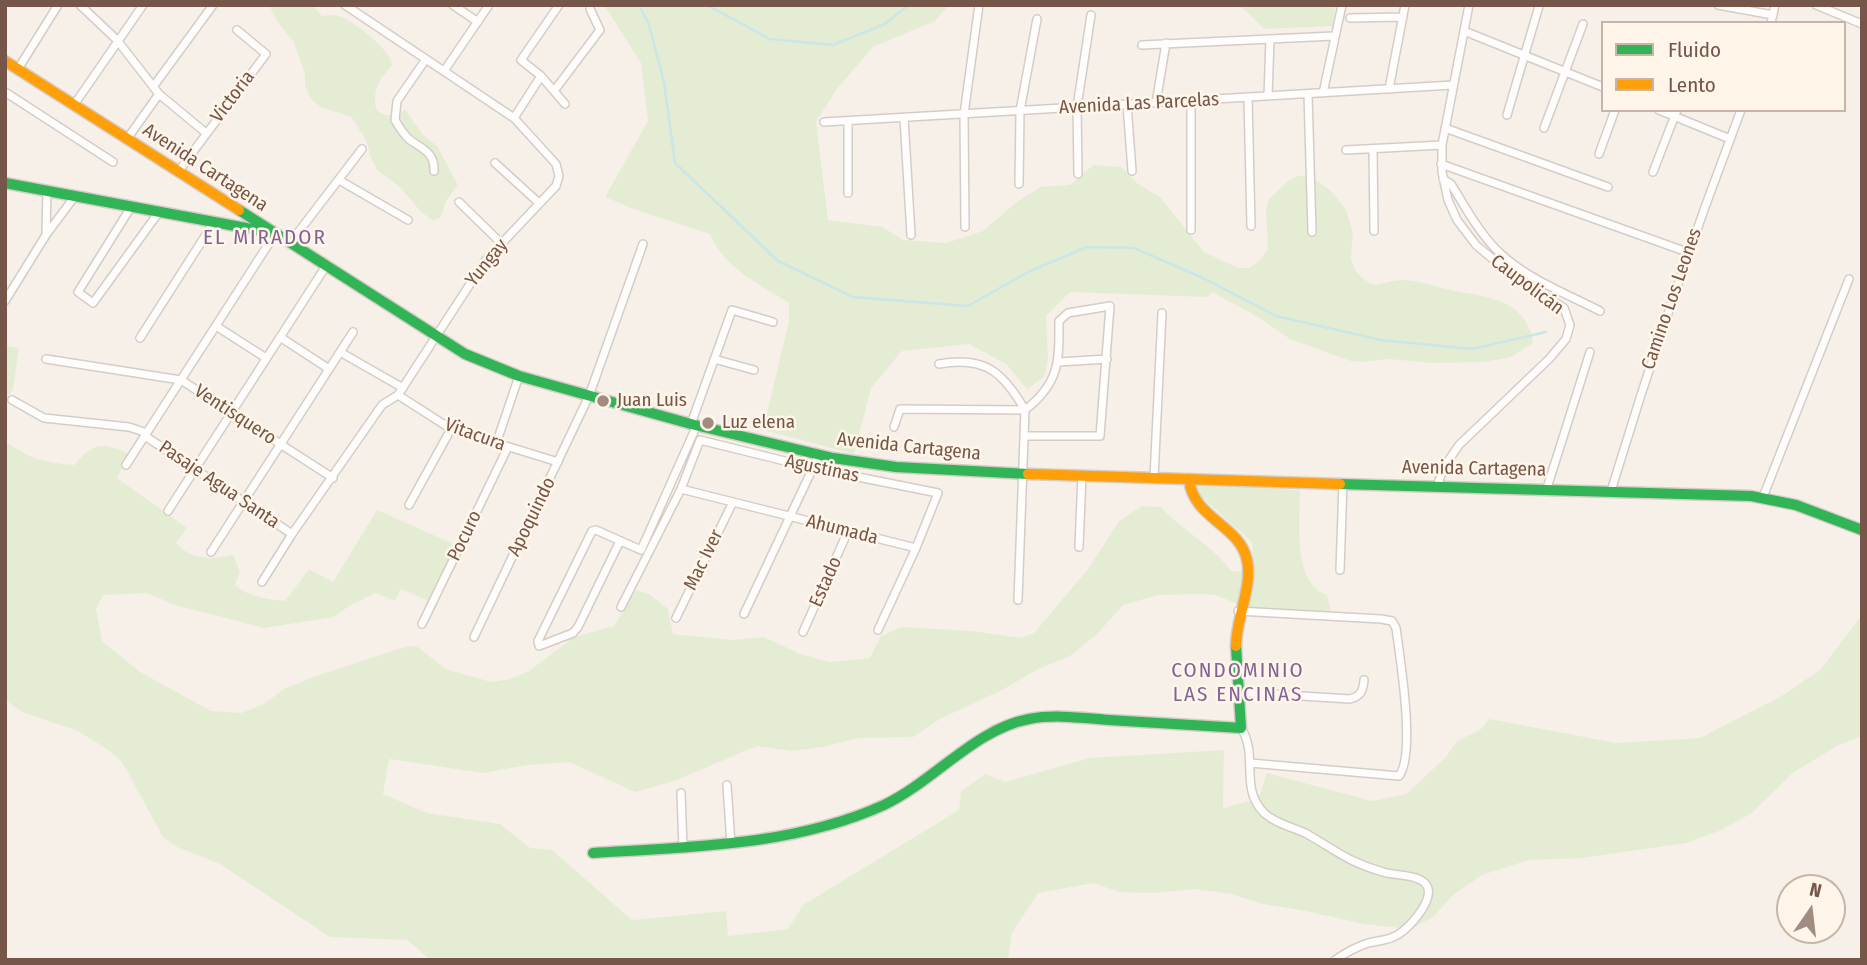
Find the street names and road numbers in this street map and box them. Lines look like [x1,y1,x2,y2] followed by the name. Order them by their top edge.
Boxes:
[206,66,260,128] street label: Victoria
[1058,88,1220,120] street label: Avenida Las Parcelas
[138,119,272,217] street label: Avenida Cartagena
[1637,225,1707,373] street label: Camino Los Leones
[461,235,513,291] street label: Yungay
[1486,250,1568,320] street label: Caupolicán
[190,380,280,450] street label: Ventisquero
[441,413,509,457] street label: Vitacura
[836,428,982,466] street label: Avenida Cartagena
[154,436,284,534] street label: Pasaje Agua Santa
[783,450,861,488] street label: Agustinas
[1402,456,1546,482] street label: Avenida Cartagena
[503,474,561,560] street label: Apoquindo
[443,507,487,565] street label: Pocuro
[804,510,880,550] street label: Ahumada
[680,526,728,594] street label: Mac Iver
[805,553,847,611] street label: Estado

